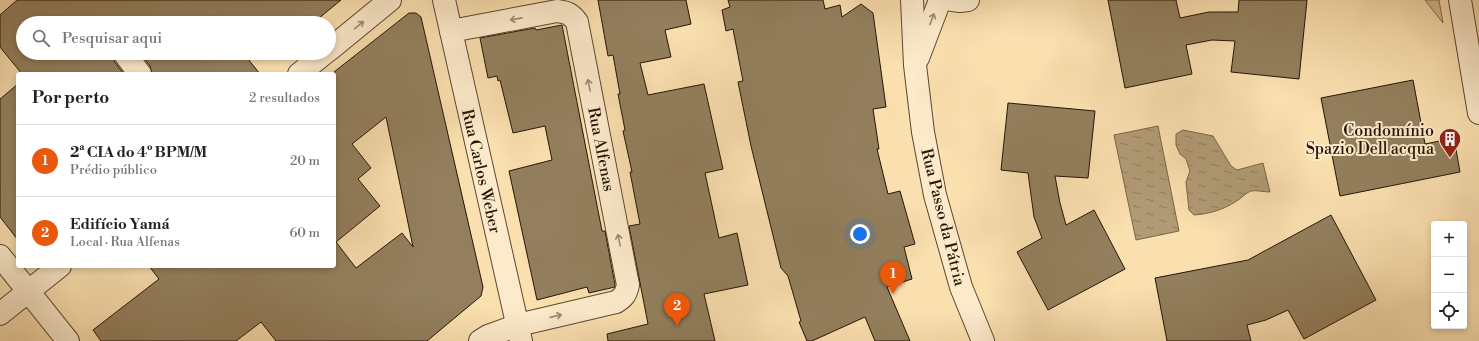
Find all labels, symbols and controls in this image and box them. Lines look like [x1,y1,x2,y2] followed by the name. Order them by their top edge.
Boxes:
[929,14,937,26] one-way arrow
[510,15,523,23] one-way arrow
[16,16,336,60] search box
[354,21,365,29] one-way arrow
[30,27,52,49] icon: search
[62,29,162,48] text: Pesquisar aqui
[585,79,593,92] one-way arrow
[32,87,109,109] text: Por perto
[249,90,320,106] text: 2 resultados
[583,105,619,193] street label: Rua Alfenas
[457,107,505,235] street label: Rua Carlos Weber
[1306,121,1435,159] place label: Condomínio Spazio Dell acqua
[1437,126,1463,159] building icon: Condomínio Spazio Dell acqua
[70,143,207,162] text: 2ª CIA do 4º BPM/M
[916,146,970,289] street label: Rua Passo da Pátria
[42,153,48,169] text: 1
[290,153,320,169] text: 20 m
[70,162,157,178] text: Prédio público
[70,215,170,234] text: Edifício Yamá
[1431,221,1467,329] map controls
[1431,221,1467,257] button: +
[850,224,870,244] your location
[41,225,49,241] text: 2
[289,225,320,241] text: 60 m
[70,234,180,250] text: Local · Rua Alfenas
[615,234,623,247] one-way arrow
[1431,257,1467,293] button: −
[880,261,906,294] pin: 1
[664,293,690,326] pin: 2
[1431,293,1467,329] button: locate
[549,312,562,320] one-way arrow

